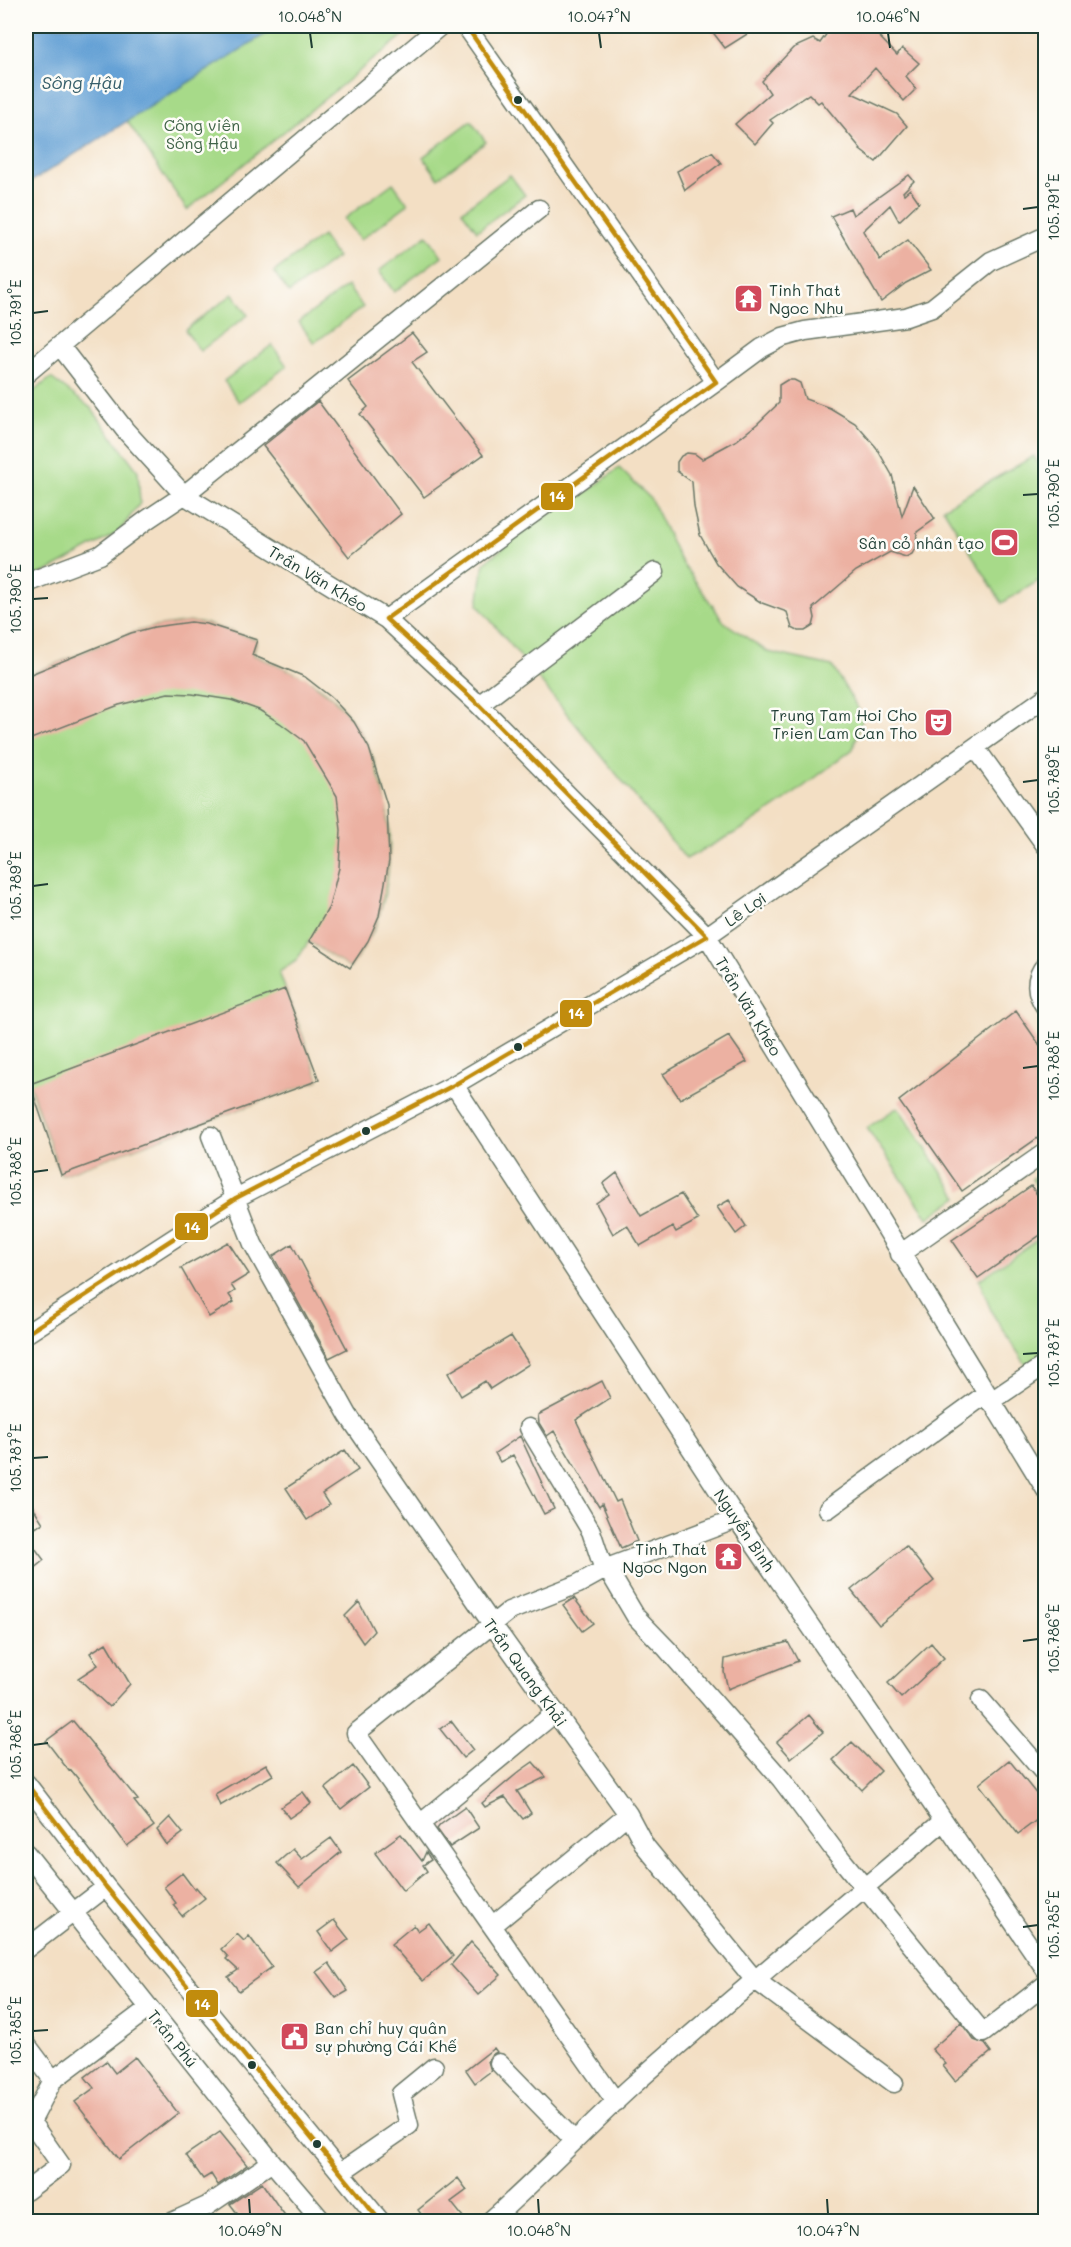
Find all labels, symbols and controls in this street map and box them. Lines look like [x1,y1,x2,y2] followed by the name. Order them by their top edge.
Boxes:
[278,6,342,26] text: 10.048°N
[567,6,631,26] text: 10.047°N
[856,6,920,26] text: 10.046°N
[42,70,122,94] water label: Sông Hậu
[512,94,524,106] unlabelled marker
[164,114,240,153] park label: Công viên Sông Hậu
[1043,173,1063,241] text: 105.791°E
[5,279,25,347] text: 105.791°E
[769,279,844,318] place label: Tinh That Ngoc Nhu
[732,282,764,314] temple icon: Tinh That Ngoc Nhu
[1043,459,1063,529] text: 105.790°E
[540,482,574,511] line badge: 14
[548,485,566,506] text: 14
[989,526,1021,558] sports icon: Sân cỏ nhân tạo
[859,532,984,553] place label: Sân cỏ nhân tạo
[265,540,371,616] street label: Trần Văn Khéo
[5,564,25,634] text: 105.790°E
[770,704,917,743] place label: Trung Tam Hoi Cho Trien Lam Can Tho
[922,707,954,739] theatre icon: Trung Tam Hoi Cho Trien Lam Can Tho
[1043,745,1063,815] text: 105.789°E
[5,851,25,921] text: 105.789°E
[720,887,770,931] street label: Lê Lợi
[711,953,787,1059] street label: Trần Văn Khéo
[559,999,593,1028] line badge: 14
[567,1002,585,1023] text: 14
[1043,1031,1063,1101] text: 105.788°E
[512,1041,524,1053] unlabelled marker
[360,1125,372,1137] unlabelled marker
[5,1137,25,1207] text: 105.788°E
[174,1212,209,1241] line badge: 14
[183,1216,201,1237] text: 14
[1043,1318,1063,1388] text: 105.787°E
[5,1423,25,1493] text: 105.787°E
[710,1485,780,1575] street label: Nguyễn Bình
[622,1538,707,1577] place label: Tinh That Ngoc Ngon
[712,1541,744,1573] temple icon: Tinh That Ngoc Ngon
[1043,1604,1063,1674] text: 105.786°E
[480,1614,572,1730] street label: Trần Quang Khải
[5,1710,25,1780] text: 105.786°E
[1043,1890,1063,1960] text: 105.785°E
[185,1989,219,2018] line badge: 14
[193,1993,211,2014] text: 14
[5,1996,25,2066] text: 105.785°E
[143,2005,203,2071] street label: Trần Phú
[315,2017,457,2056] place label: Ban chỉ huy quân sự phường Cái Khế
[278,2020,310,2052] public building icon: Ban chỉ huy quân sự phường Cái Khế
[246,2059,258,2071] unlabelled marker
[311,2138,323,2150] unlabelled marker
[218,2220,282,2240] text: 10.049°N
[507,2220,571,2240] text: 10.048°N
[796,2220,860,2240] text: 10.047°N

